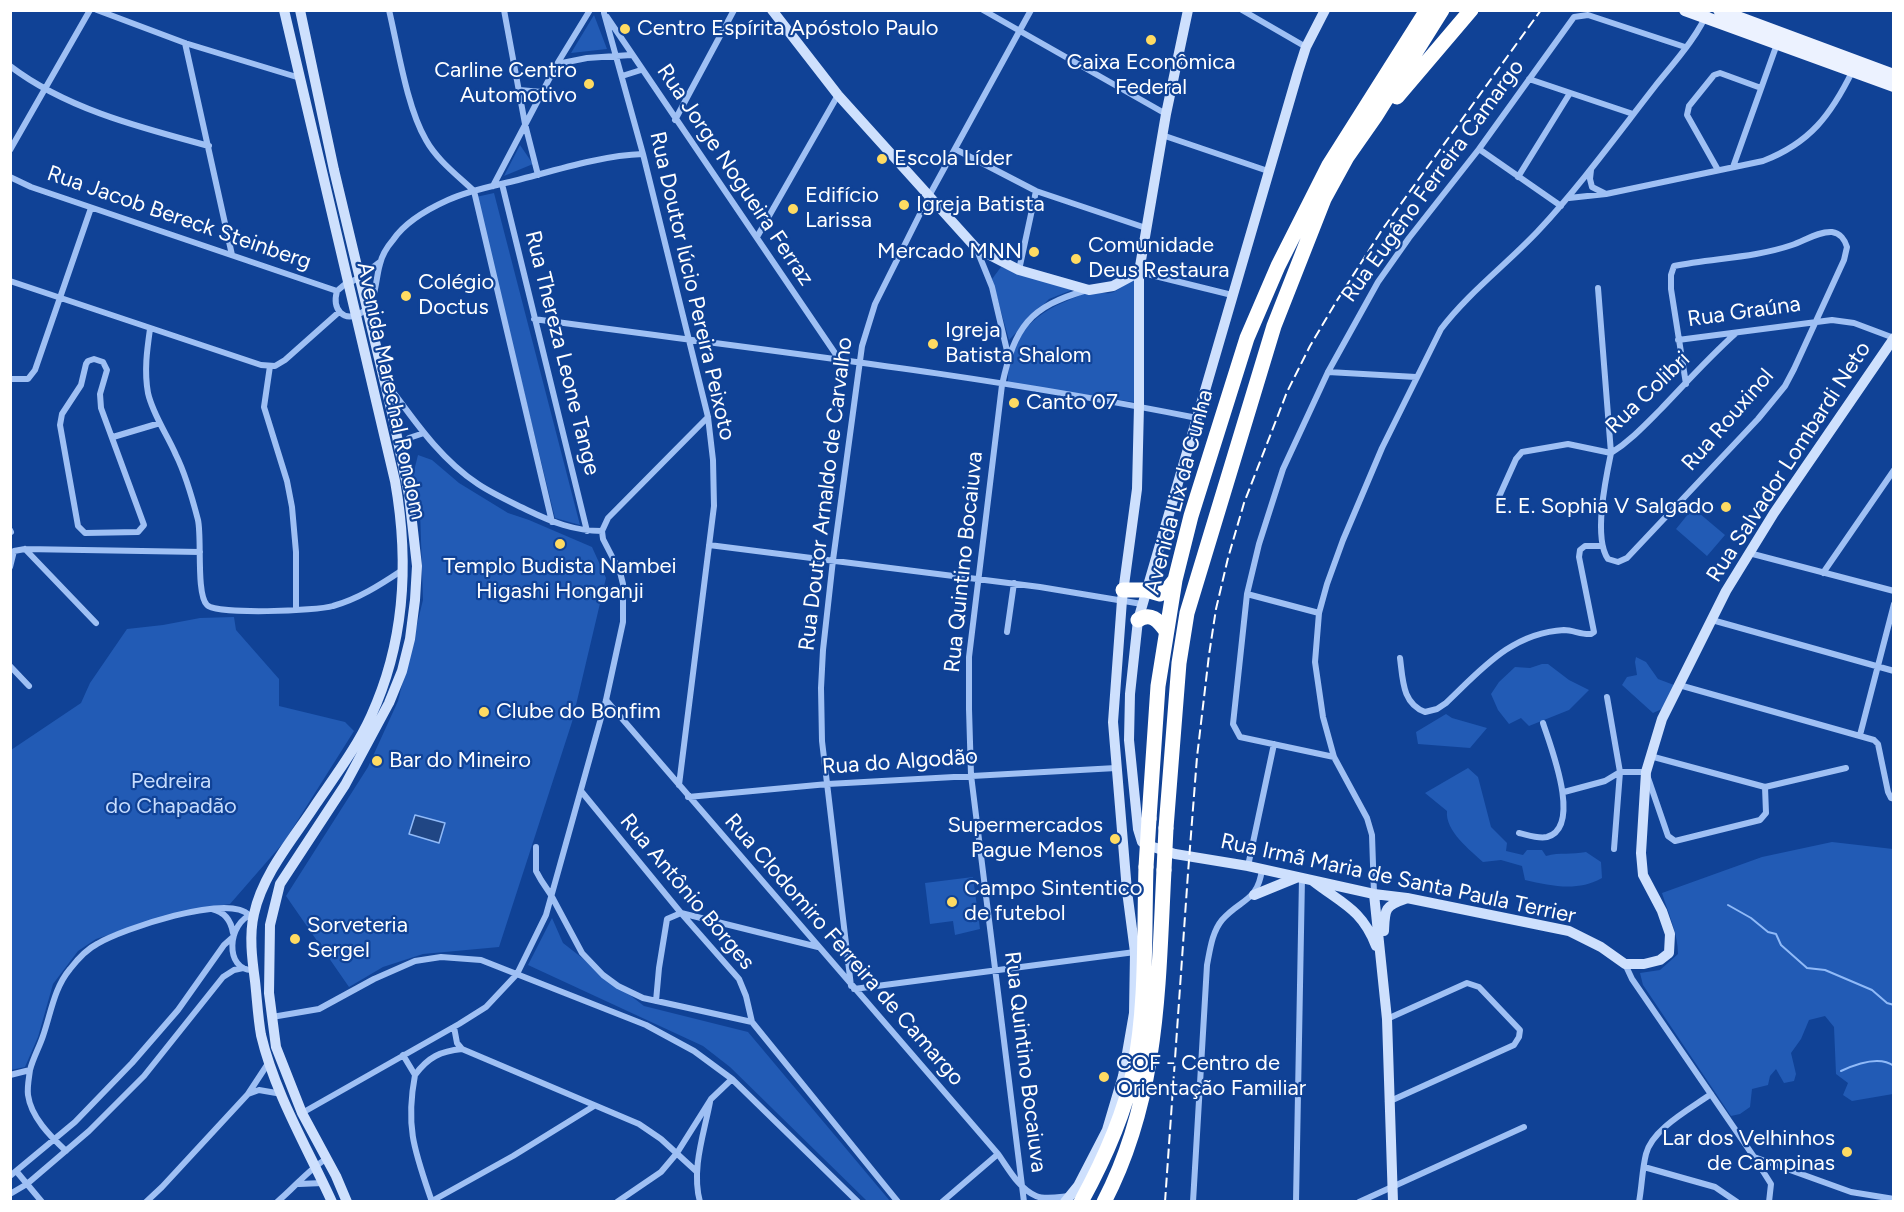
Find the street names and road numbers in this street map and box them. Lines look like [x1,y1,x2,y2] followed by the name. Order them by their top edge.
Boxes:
[1336,55,1530,307] street label: Rua Eugêno Ferreira Camargo
[651,59,819,291] street label: Rua Jorge Nogueira Ferraz
[644,129,740,443] street label: Rua Doutor lúcio Pereira Peixoto
[43,160,315,276] street label: Rua Jacob Bereck Steinberg
[519,228,605,478] street label: Rua Thereza Leone Tange
[351,260,431,522] street label: Avenida Marechal Rondom
[1686,291,1802,333] street label: Rua Graúna
[794,336,858,652] street label: Rua Doutor Arnaldo de Carvalho
[1701,337,1877,587] street label: Rua Salvador Lombardi Neto
[1600,346,1696,440] street label: Rua Colibri
[1676,363,1780,477] street label: Rua Rouxinol
[1139,387,1219,597] street label: Avenida Lix da Cunha
[939,450,989,674] street label: Rua Quintino Bocaiuva
[821,743,979,781] street label: Rua do Algodão
[614,809,760,975] street label: Rua Antônio Borges
[719,809,969,1091] street label: Rua Clodomiro Ferreira de Camargo
[1218,828,1578,930] street label: Rua Irmã Maria de Santa Paula Terrier
[998,950,1052,1174] street label: Rua Quintino Bocaiuva

